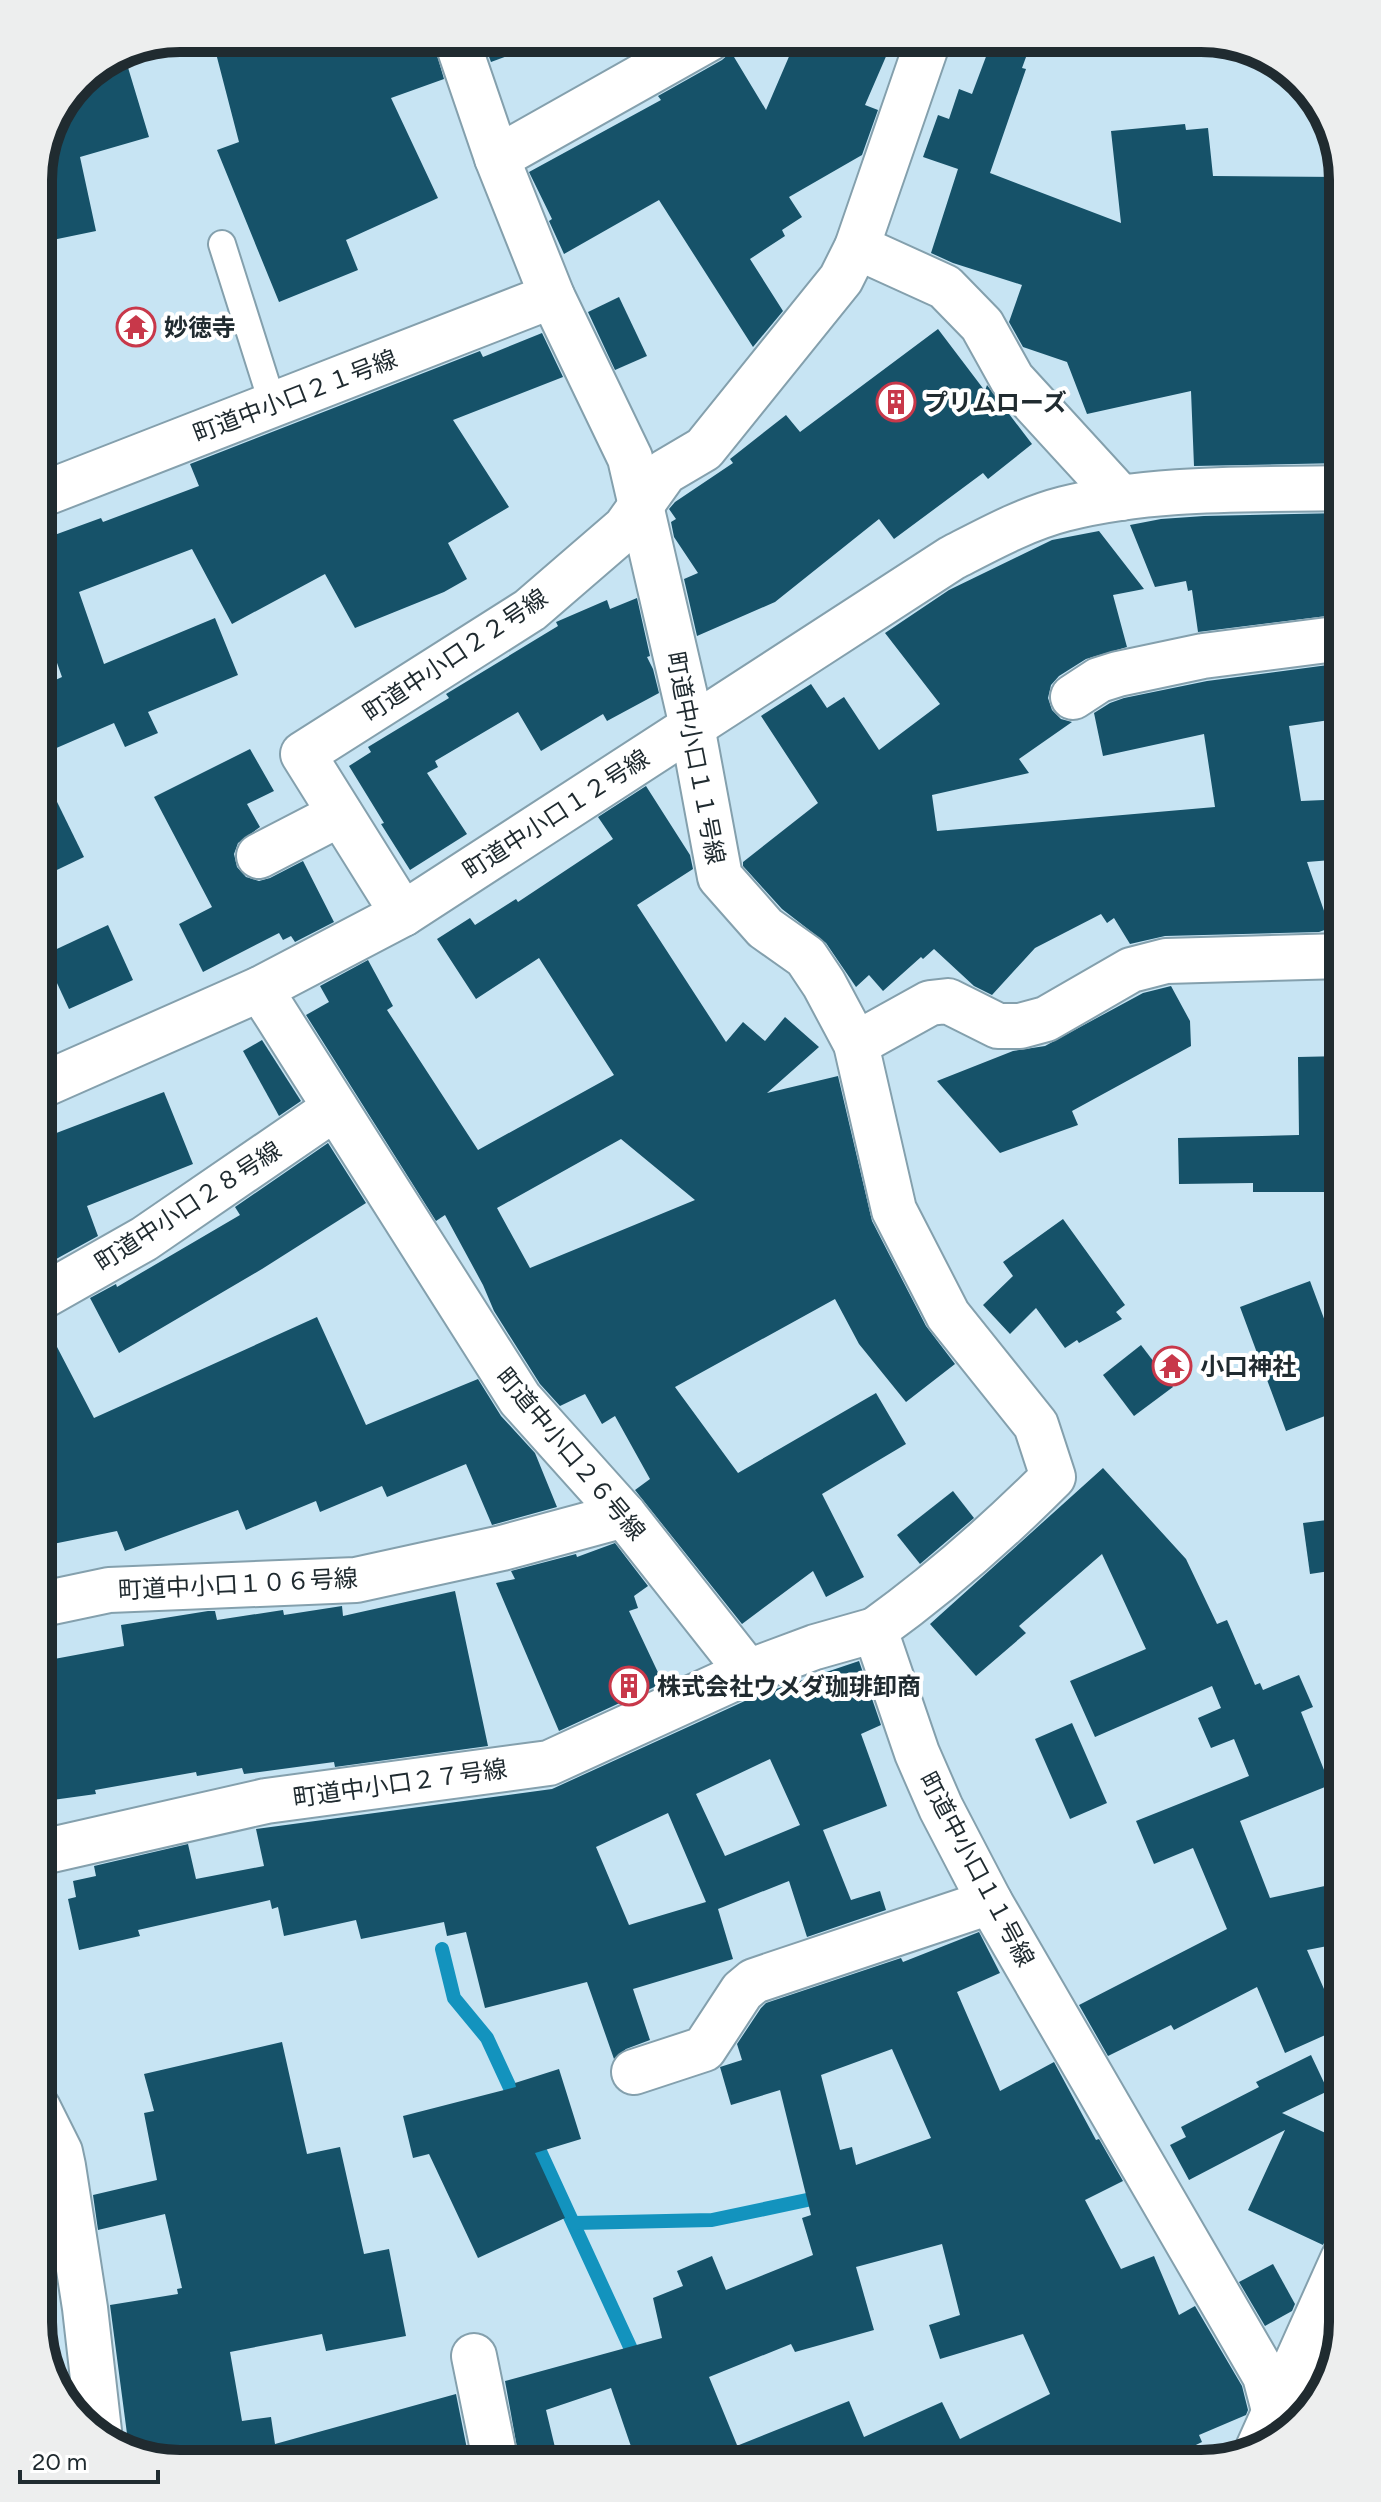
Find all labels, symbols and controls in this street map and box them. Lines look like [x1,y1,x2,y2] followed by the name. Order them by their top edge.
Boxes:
[115,306,157,348] temple icon: 妙徳寺
[164,313,236,342] place label: 妙徳寺
[189,344,401,448] street label: 町道中小口２１号線
[875,381,917,423] building icon: プリムローズ
[924,388,1067,417] place label: プリムローズ
[357,583,553,727] street label: 町道中小口２２号線
[661,649,731,867] street label: 町道中小口１１号線
[458,743,654,885] street label: 町道中小口１２号線
[90,1135,286,1277] street label: 町道中小口２８号線
[1151,1345,1193,1387] temple icon: 小口神社
[1200,1352,1296,1381] place label: 小口神社
[490,1362,652,1546] street label: 町道中小口２６号線
[117,1563,359,1605] street label: 町道中小口１０６号線
[608,1665,650,1707] building icon: 株式会社ウメダ珈琲卸商
[657,1672,921,1701] place label: 株式会社ウメダ珈琲卸商
[291,1754,509,1812] street label: 町道中小口２７号線
[913,1767,1041,1971] street label: 町道中小口１１号線
[20,2434,158,2484] scale bar
[32,2447,87,2476] text: 20 m

